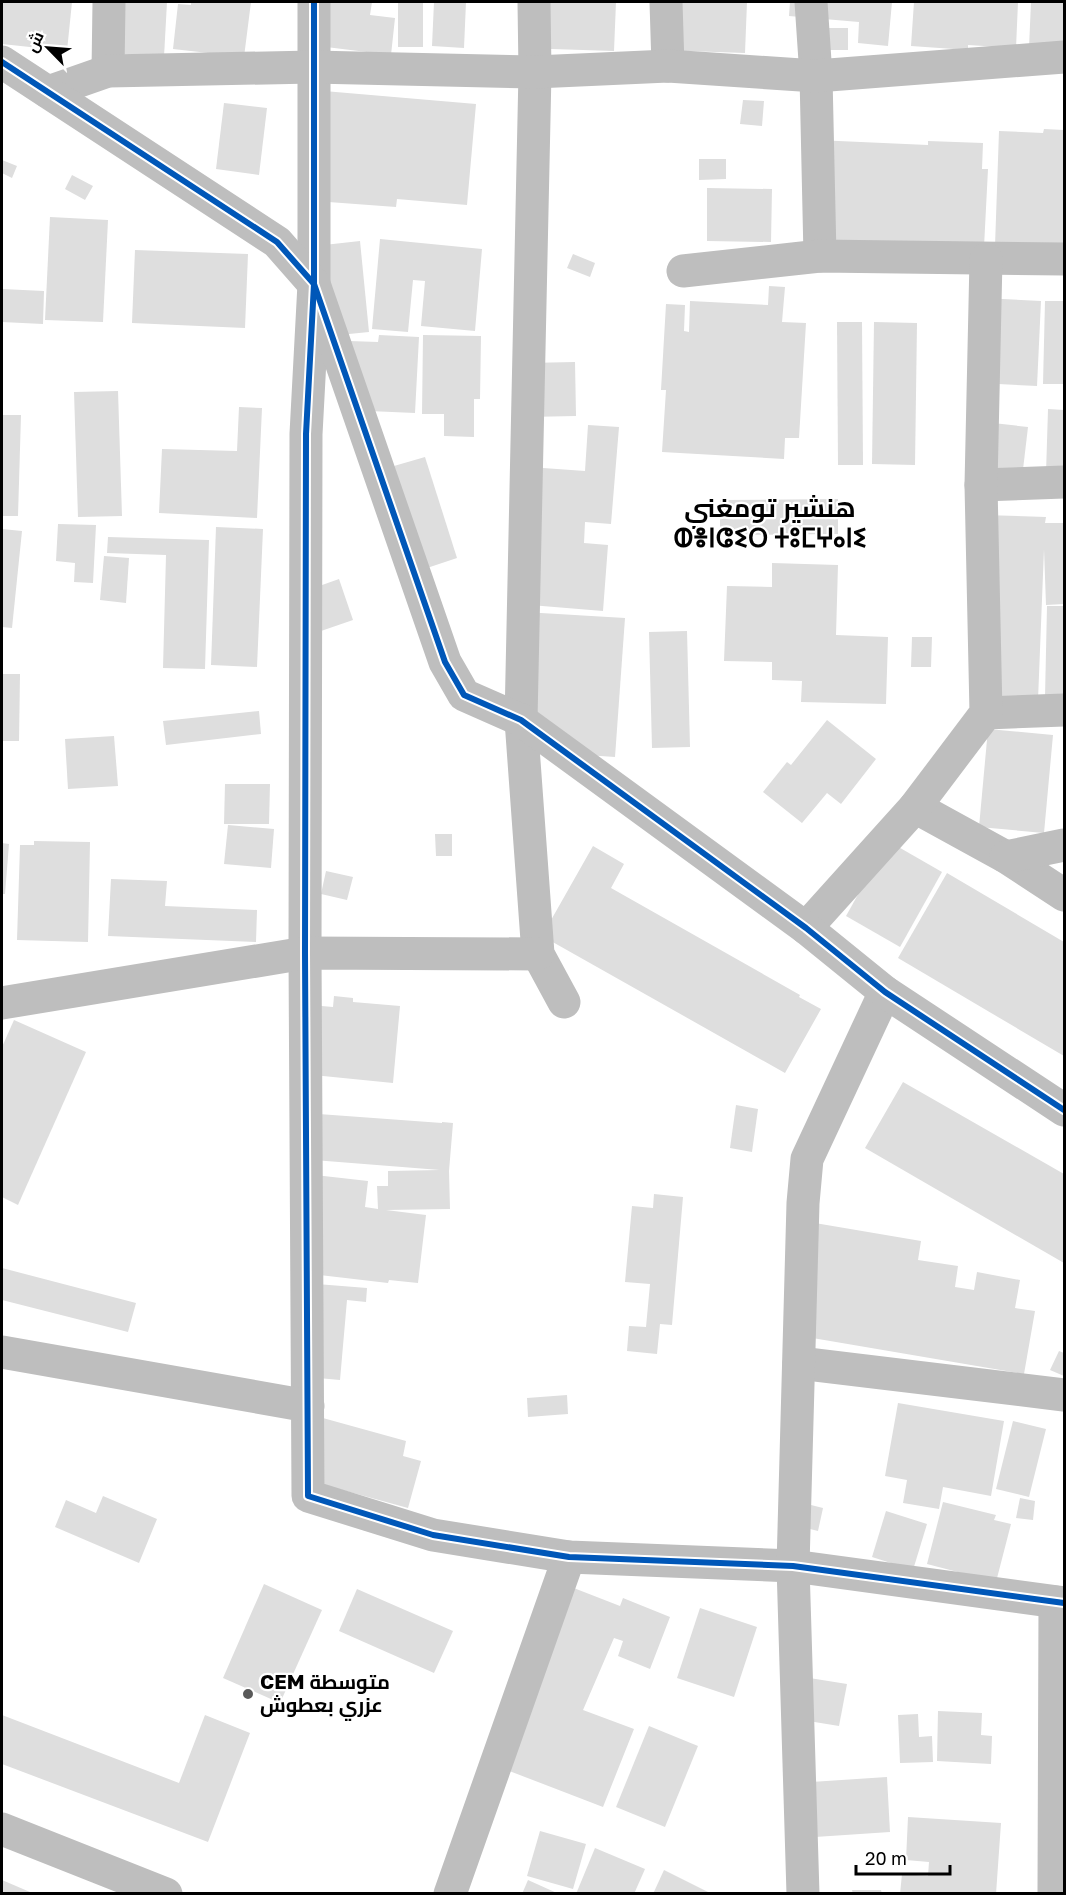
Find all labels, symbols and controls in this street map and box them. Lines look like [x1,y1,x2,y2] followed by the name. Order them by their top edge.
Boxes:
[18,18,78,78] north arrow
[21,28,48,55] text: ش
[673,492,867,553] district label: هنشير تومغني ⵀⴻⵏⵛⵉⵔ ⵜⵓⵎⵖⴰⵏⵉ
[260,1669,390,1721] place label: CEM متوسطة عزري بعطوش
[241,1687,255,1701] marker: CEM متوسطة عزري بعطوش
[856,1838,950,1876] scale bar
[865,1847,907,1869] text: 20 m

